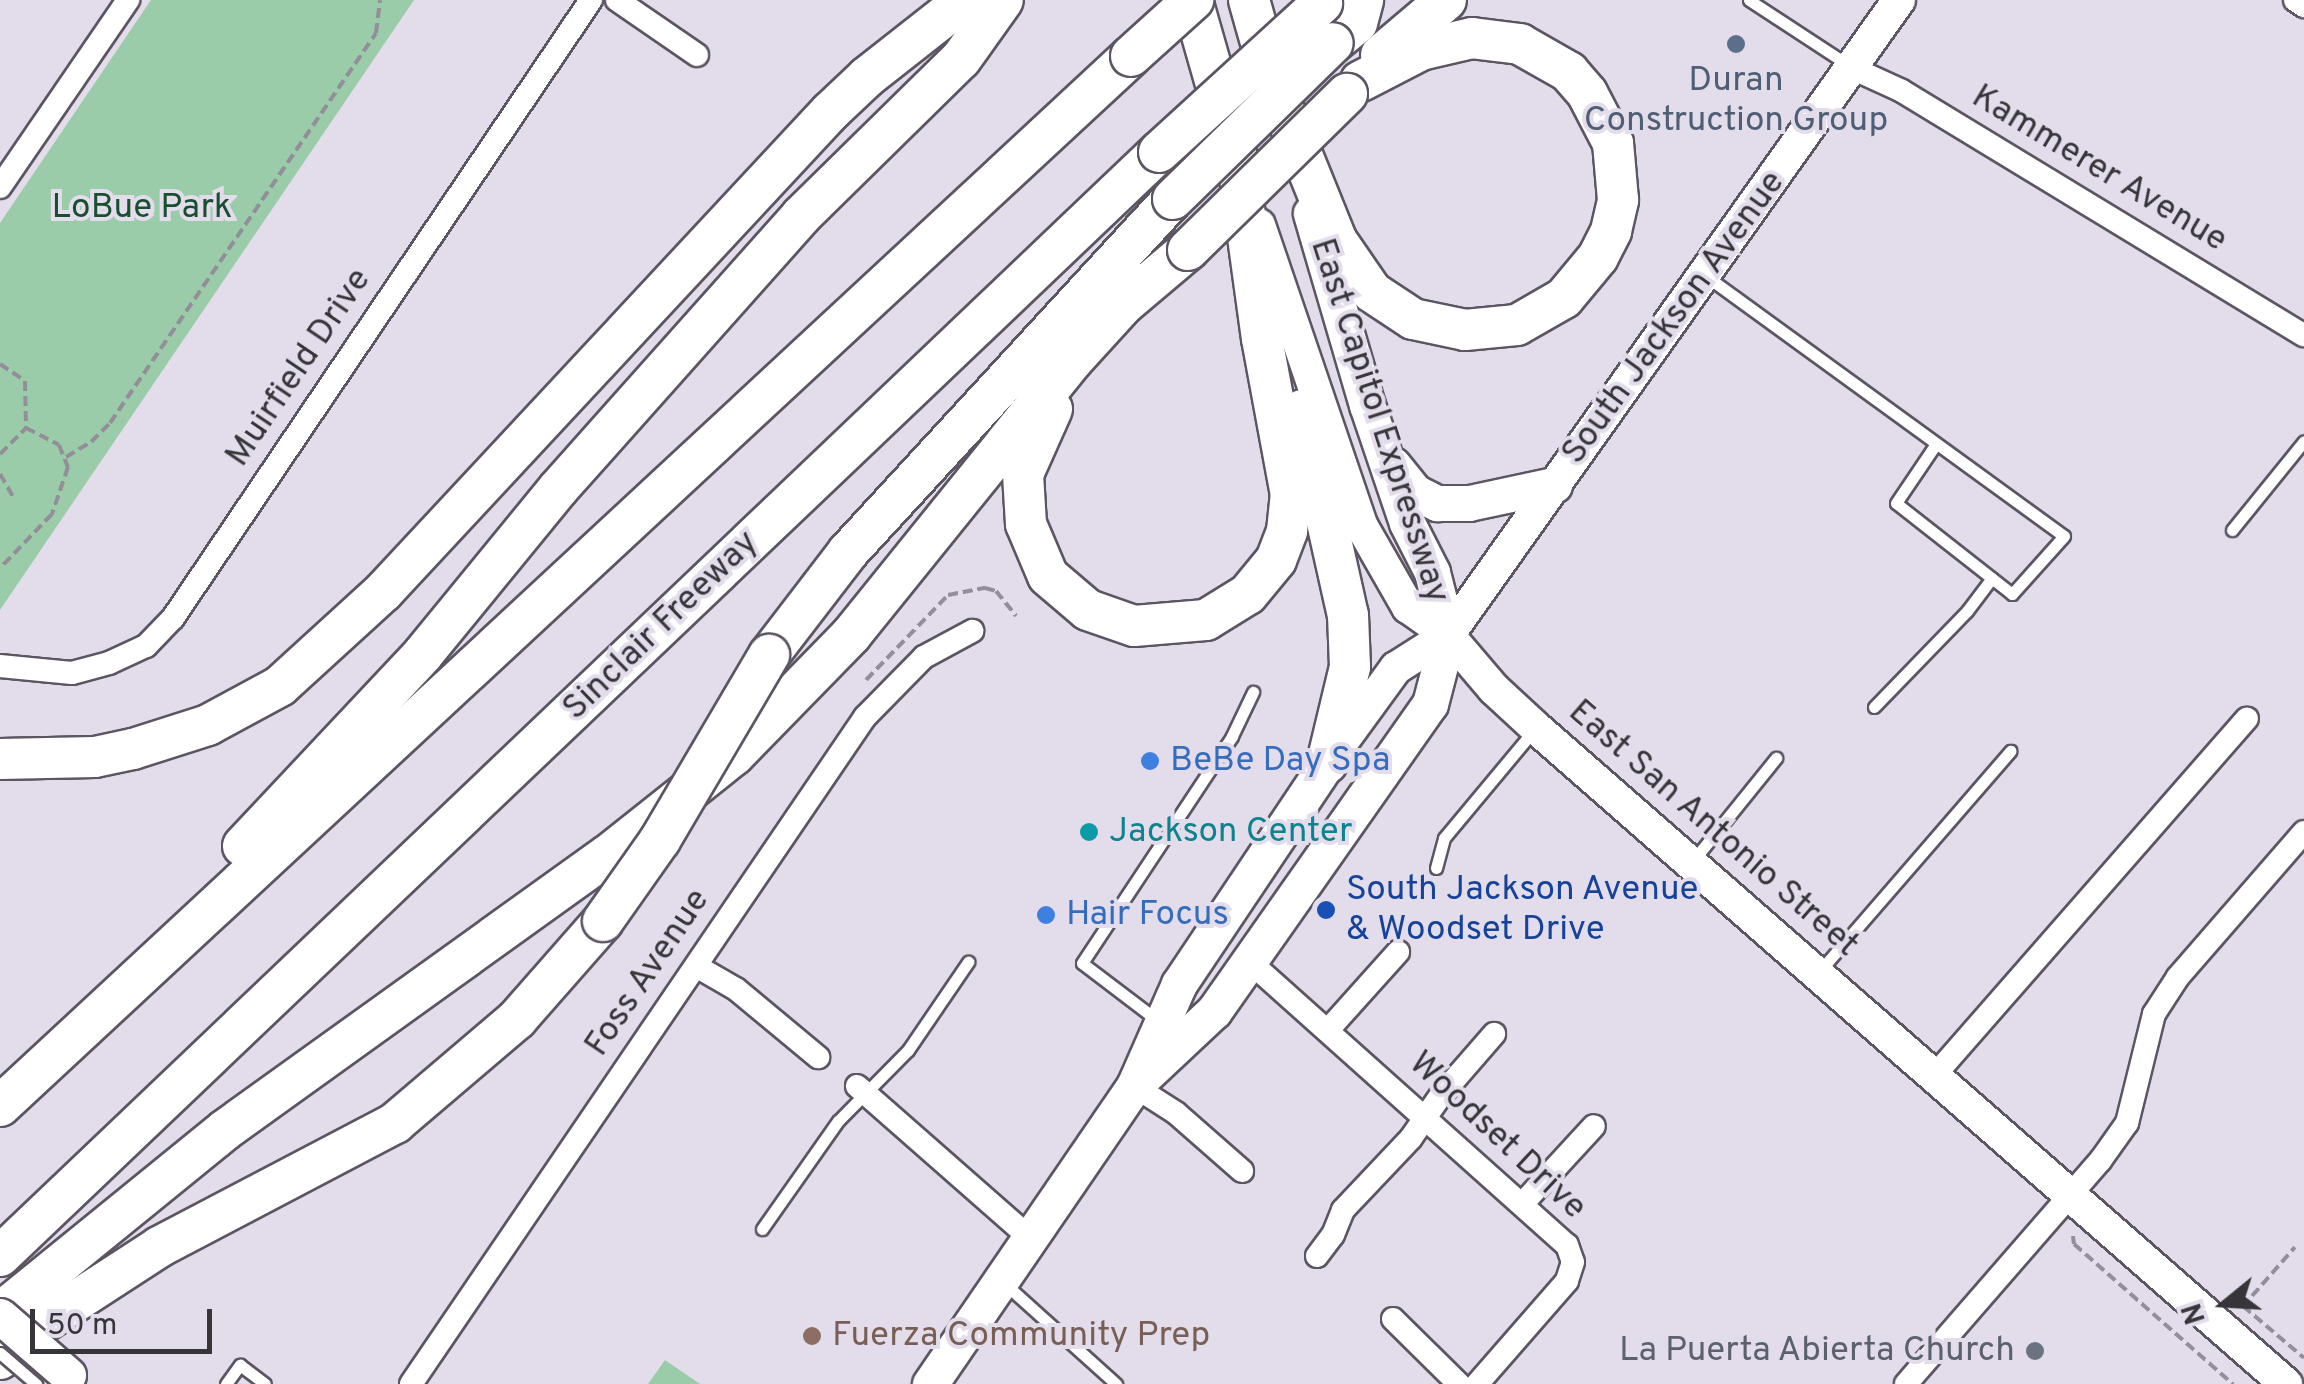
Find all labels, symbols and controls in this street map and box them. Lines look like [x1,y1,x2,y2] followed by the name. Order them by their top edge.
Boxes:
[1725,33,1747,55] marker: Duran Construction Group
[1584,60,1888,142] place label: Duran Construction Group
[1963,76,2235,262] street label: Kammerer Avenue
[1553,163,1795,473] street label: South Jackson Avenue
[52,187,232,229] park label: LoBue Park
[1300,233,1458,609] street label: East Capitol Expressway
[217,261,381,475] street label: Muirfield Drive
[555,522,767,730] street label: Sinclair Freeway
[1559,691,1867,967] street label: East San Antonio Street
[1170,740,1390,782] place label: BeBe Day Spa
[1139,750,1161,772] marker: BeBe Day Spa
[1109,811,1353,853] place label: Jackson Center
[1078,821,1100,843] marker: Jackson Center
[1346,869,1700,951] place label: South Jackson Avenue & Woodset Drive
[576,881,720,1065] street label: Foss Avenue
[1066,894,1229,936] place label: Hair Focus
[1315,899,1337,921] marker: South Jackson Avenue & Woodset Drive
[1035,904,1057,926] marker: Hair Focus
[1399,1043,1595,1229] street label: Woodset Drive
[2174,1254,2274,1354] north arrow
[35,1289,218,1351] scale bar
[2175,1298,2216,1328] text: N
[47,1308,117,1345] text: 50 m
[832,1315,1210,1357] place label: Fuerza Community Prep
[801,1325,823,1347] marker: Fuerza Community Prep
[1618,1330,2015,1372] place label: La Puerta Abierta Church
[2024,1340,2046,1362] marker: La Puerta Abierta Church

